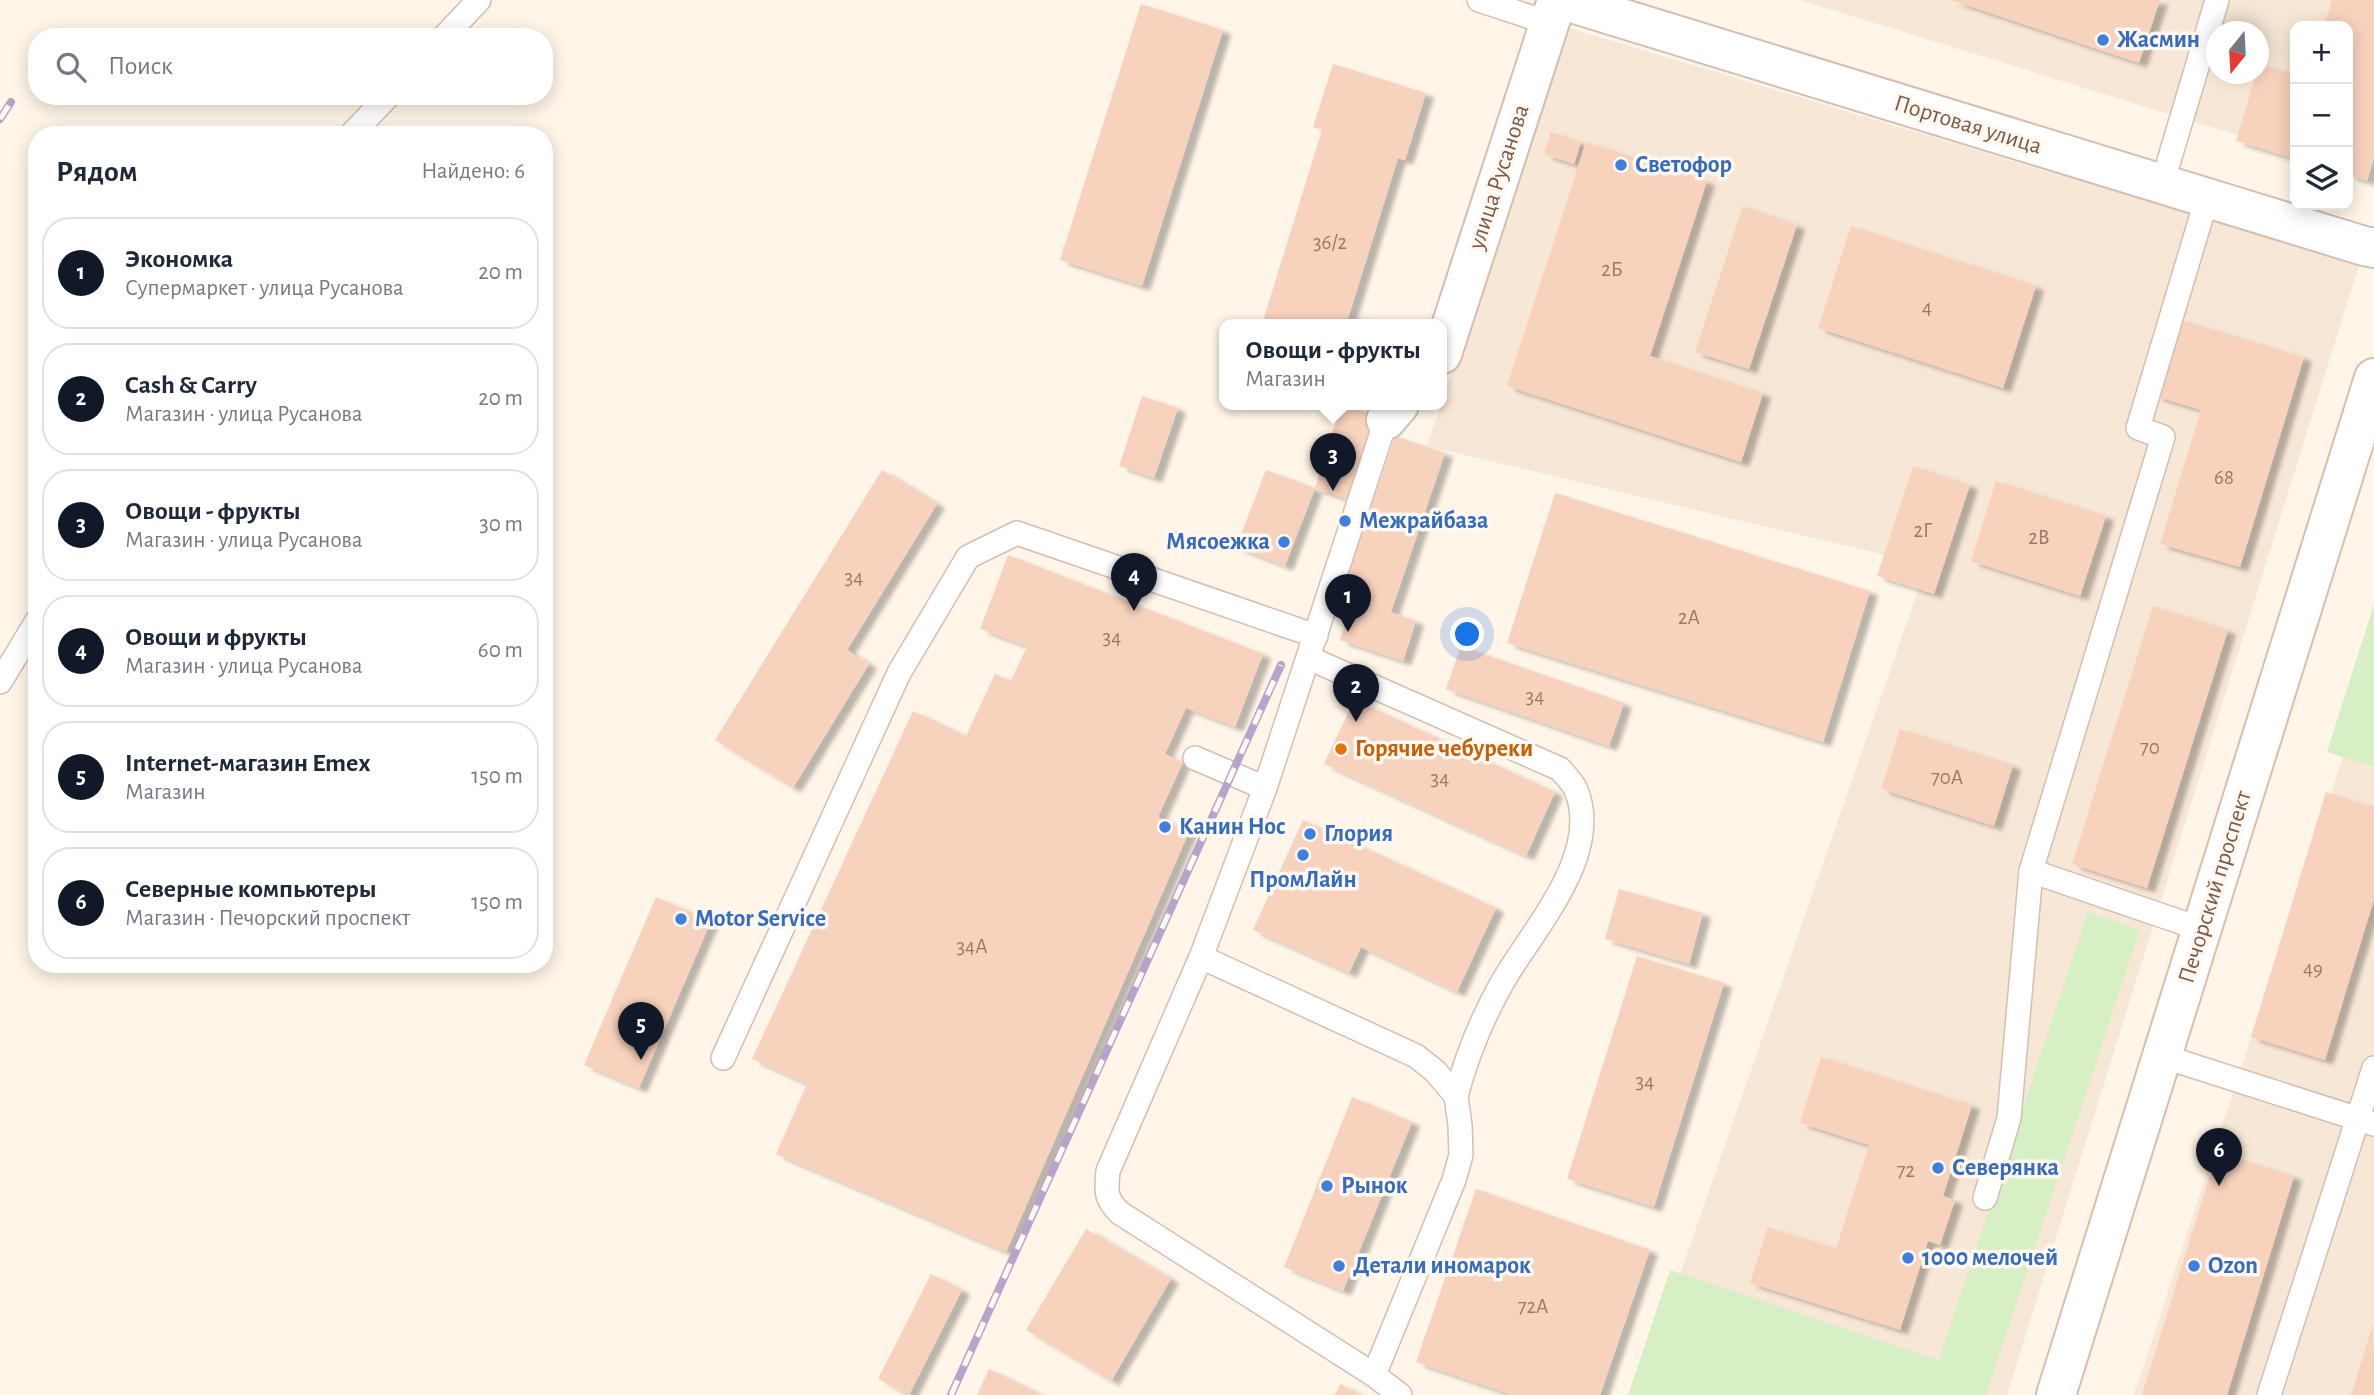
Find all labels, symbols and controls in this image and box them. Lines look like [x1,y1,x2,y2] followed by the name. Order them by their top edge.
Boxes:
[2206,21,2269,84] north arrow
[2290,21,2353,210] map controls
[2290,21,2353,84] button: +
[28,28,553,105] search box
[2117,28,2200,52] place label: Жасмин
[2095,32,2111,48] marker: Жасмин
[52,48,90,86] icon: search
[108,53,173,79] text: Поиск
[2290,84,2353,147] button: −
[1891,91,2045,159] street label: Портовая улица
[1464,102,1534,253] street label: улица Русанова
[2290,147,2353,210] button: layers
[1635,153,1732,177] place label: Светофор
[56,157,138,187] text: Рядом
[1613,157,1629,173] marker: Светофор
[421,160,525,183] text: Найдено: 6
[1313,232,1347,253] house number: 36/2
[125,246,233,272] text: Экономка
[1601,259,1623,280] house number: 2Б
[77,261,85,284] text: 1
[478,261,523,284] text: 20 m
[125,277,404,300] text: Супермаркет · улица Русанова
[1922,297,1932,318] house number: 4
[1219,319,1447,410] popup
[1245,337,1421,363] text: Овощи - фрукты
[1245,368,1326,391] text: Магазин
[125,372,257,398] text: Cash & Carry
[76,387,86,410] text: 2
[478,387,523,410] text: 20 m
[125,403,362,426] text: Магазин · улица Русанова
[1310,433,1356,491] pin: 3
[2214,467,2234,488] house number: 68
[125,498,301,524] text: Овощи - фрукты
[1359,509,1488,533] place label: Межрайбаза
[76,513,86,536] text: 3
[479,513,523,536] text: 30 m
[1337,513,1353,529] marker: Межрайбаза
[1914,520,1933,541] house number: 2Г
[2028,527,2050,548] house number: 2В
[125,529,362,552] text: Магазин · улица Русанова
[1166,530,1270,554] place label: Мясоежка
[1276,534,1292,550] marker: Мясоежка
[1111,553,1157,611] pin: 4
[845,567,863,588] house number: 34
[1325,574,1371,632] pin: 1
[1678,607,1700,628] house number: 2А
[1450,617,1484,651] your location
[125,624,307,650] text: Овощи и фрукты
[1103,627,1121,648] house number: 34
[75,639,87,662] text: 4
[478,639,523,662] text: 60 m
[125,655,362,678] text: Магазин · улица Русанова
[1333,664,1379,722] pin: 2
[1526,686,1544,707] house number: 34
[1355,737,1533,761] place label: Горячие чебуреки
[2140,737,2160,758] house number: 70
[1333,741,1349,757] marker: Горячие чебуреки
[125,750,370,776] text: Internet-магазин Emex
[76,765,86,788] text: 5
[471,765,523,788] text: 150 m
[1931,767,1963,788] house number: 70А
[1431,768,1449,789] house number: 34
[125,781,206,804] text: Магазин
[2174,788,2256,986] street label: Печорский проспект
[1179,815,1286,839] place label: Канин Нос
[1157,819,1173,835] marker: Канин Нос
[1324,822,1393,846] place label: Глория
[1302,826,1318,842] marker: Глория
[1295,847,1311,863] marker: ПромЛайн
[1249,868,1357,892] place label: ПромЛайн
[125,876,377,902] text: Северные компьютеры
[75,891,87,914] text: 6
[471,891,523,914] text: 150 m
[125,907,410,930] text: Магазин · Печорский проспект
[695,907,826,931] place label: Motor Service
[673,911,689,927] marker: Motor Service
[956,936,988,957] house number: 34А
[2303,958,2323,979] house number: 49
[618,1002,664,1060] pin: 5
[1636,1071,1654,1092] house number: 34
[2196,1128,2242,1186] pin: 6
[1952,1156,2059,1180] place label: Северянка
[1897,1160,1915,1181] house number: 72
[1930,1160,1946,1176] marker: Северянка
[1341,1174,1408,1198] place label: Рынок
[1319,1178,1335,1194] marker: Рынок
[1922,1246,2058,1270] place label: 1000 мелочей
[1900,1250,1916,1266] marker: 1000 мелочей
[1353,1254,1531,1278] place label: Детали иномарок
[2208,1254,2258,1278] place label: Ozon
[1331,1258,1347,1274] marker: Детали иномарок
[2186,1258,2202,1274] marker: Ozon
[1518,1296,1548,1317] house number: 72А

